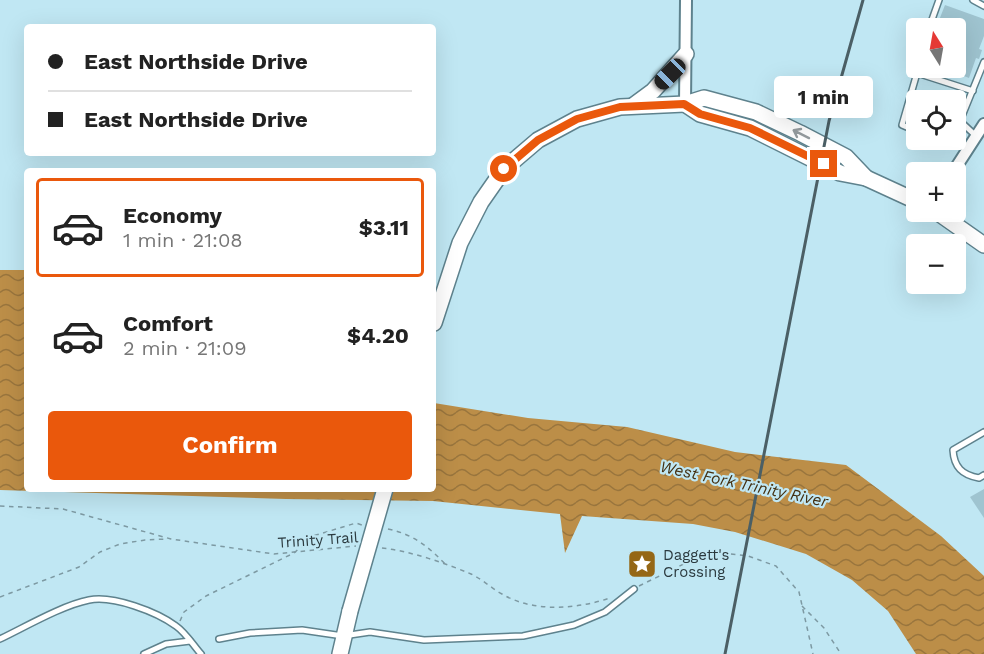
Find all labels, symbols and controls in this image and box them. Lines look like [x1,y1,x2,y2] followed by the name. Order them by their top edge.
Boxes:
[906,18,966,78] north arrow
[906,18,966,294] map controls
[84,49,308,74] text: East Northside Drive
[651,55,689,93] car
[774,77,874,119] callout: 1 min
[798,85,849,109] text: 1 min
[906,90,966,150] button: locate
[84,107,308,132] text: East Northside Drive
[792,127,810,139] one-way arrow
[810,150,837,177] route end
[490,155,517,182] route start
[906,162,966,222] button: +
[51,201,105,255] icon: car
[123,203,222,228] text: Economy
[359,215,409,240] text: $3.11
[123,228,243,252] text: 1 min · 21:08
[906,234,966,294] button: −
[51,309,105,363] icon: car
[123,311,213,336] text: Comfort
[347,323,409,348] text: $4.20
[123,336,247,360] text: 2 min · 21:09
[48,411,412,480] button: Confirm
[658,457,830,511] water label: West Fork Trinity River
[277,528,359,552] street label: Trinity Trail
[663,546,730,581] place label: Daggett's Crossing
[626,548,658,580] place icon: Daggett's Crossing

